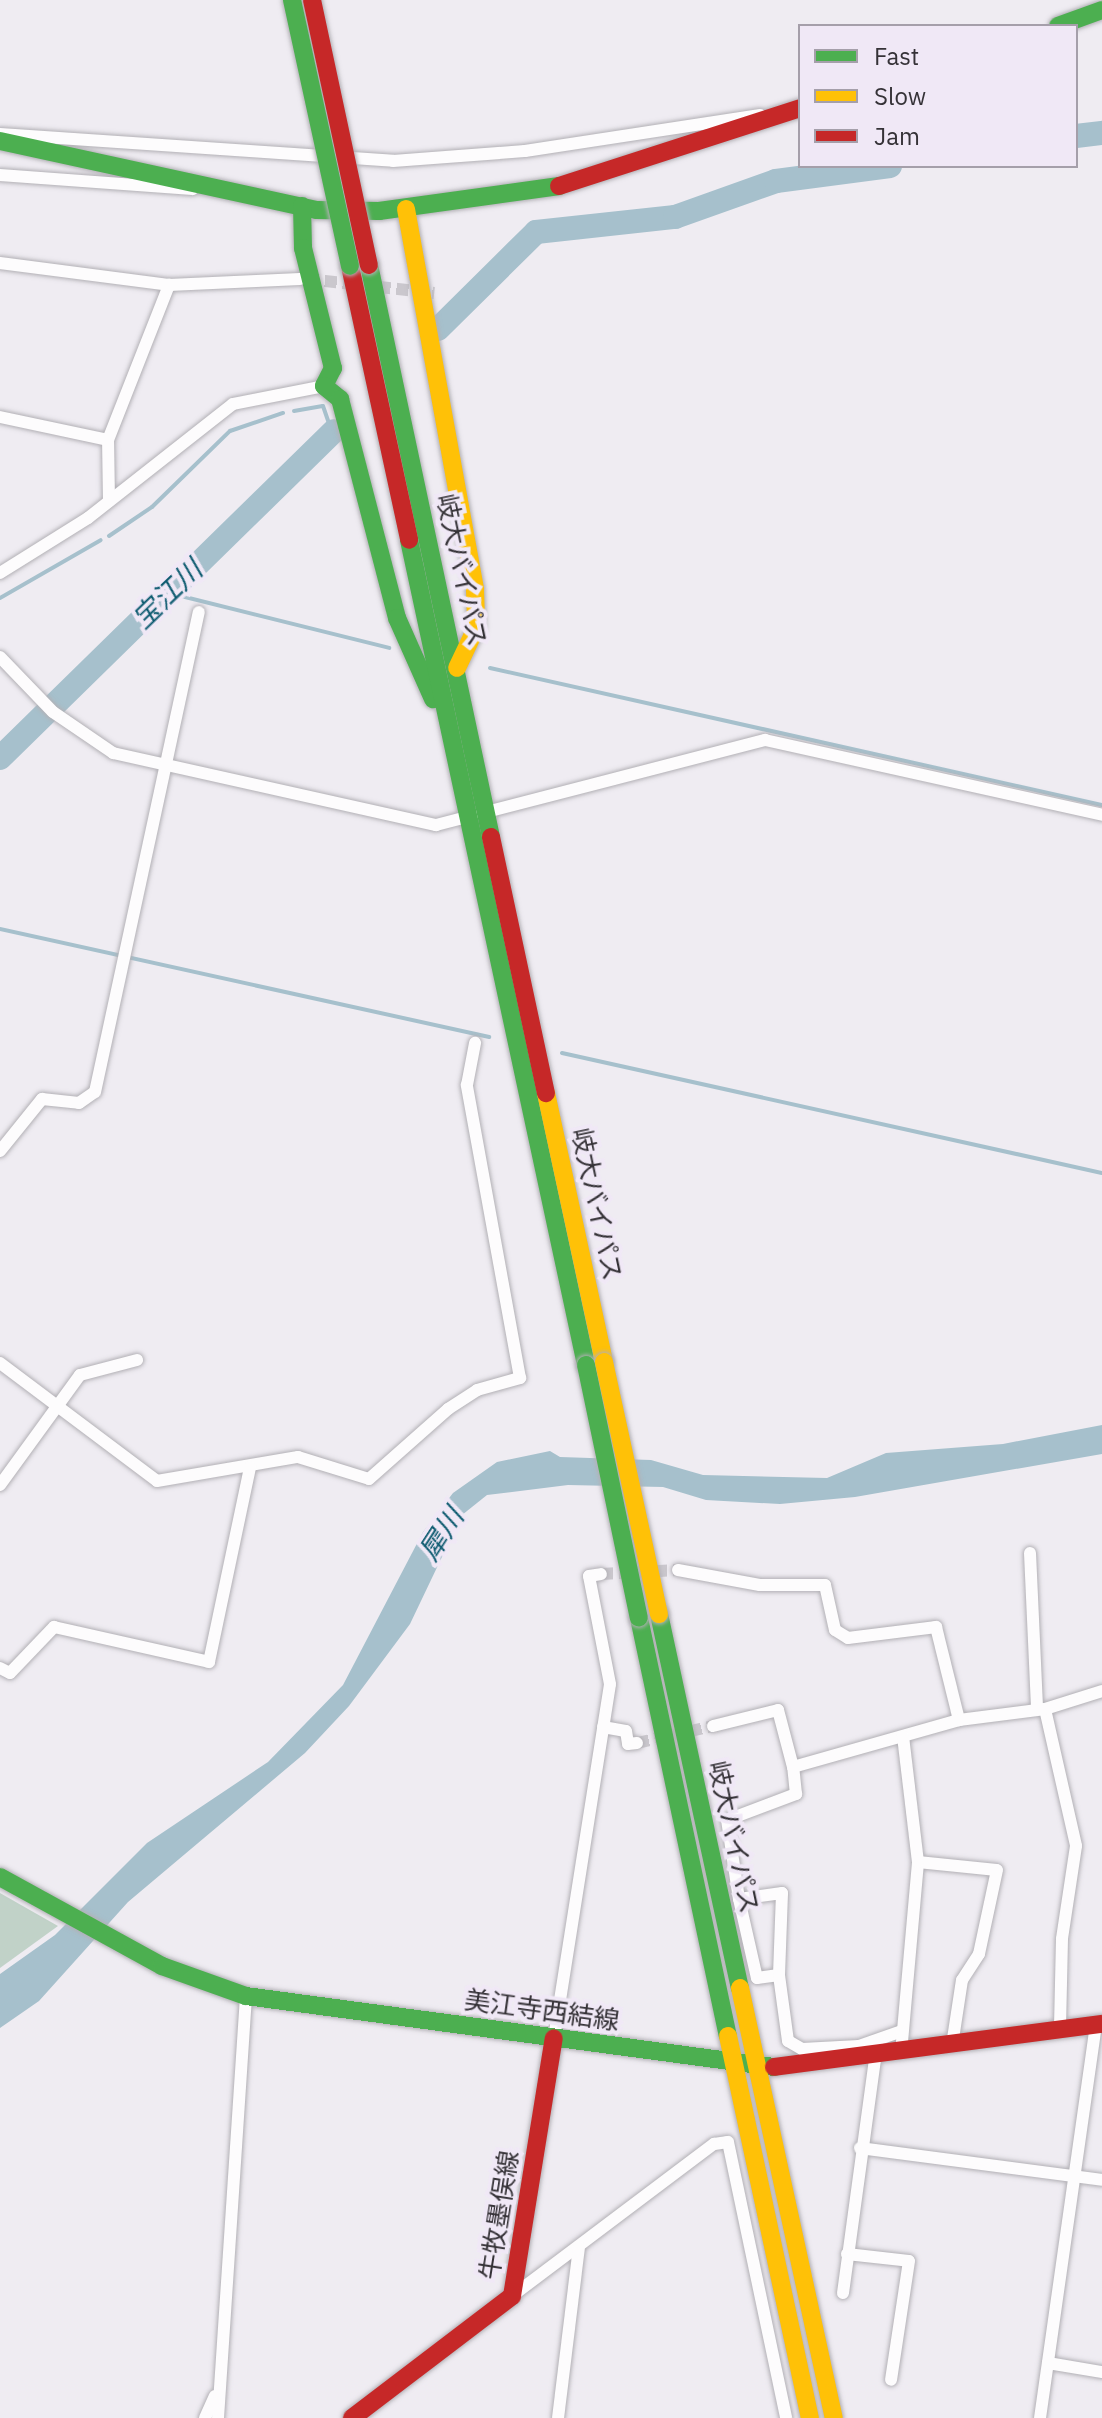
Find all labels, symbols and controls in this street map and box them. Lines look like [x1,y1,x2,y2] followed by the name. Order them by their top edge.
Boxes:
[798,24,1078,168] legend
[874,40,919,72] text: Fast
[874,80,926,112] text: Slow
[874,120,920,152] text: Jam
[431,490,493,650] street label: 岐大バイパス
[125,553,209,635] water label: 宝江川
[566,1124,628,1284] street label: 岐大バイパス
[412,1501,470,1567] water label: 犀川
[703,1757,765,1917] street label: 岐大バイパス
[463,1984,621,2036] street label: 美江寺西結線
[473,2148,525,2282] street label: 牛牧墨俣線

